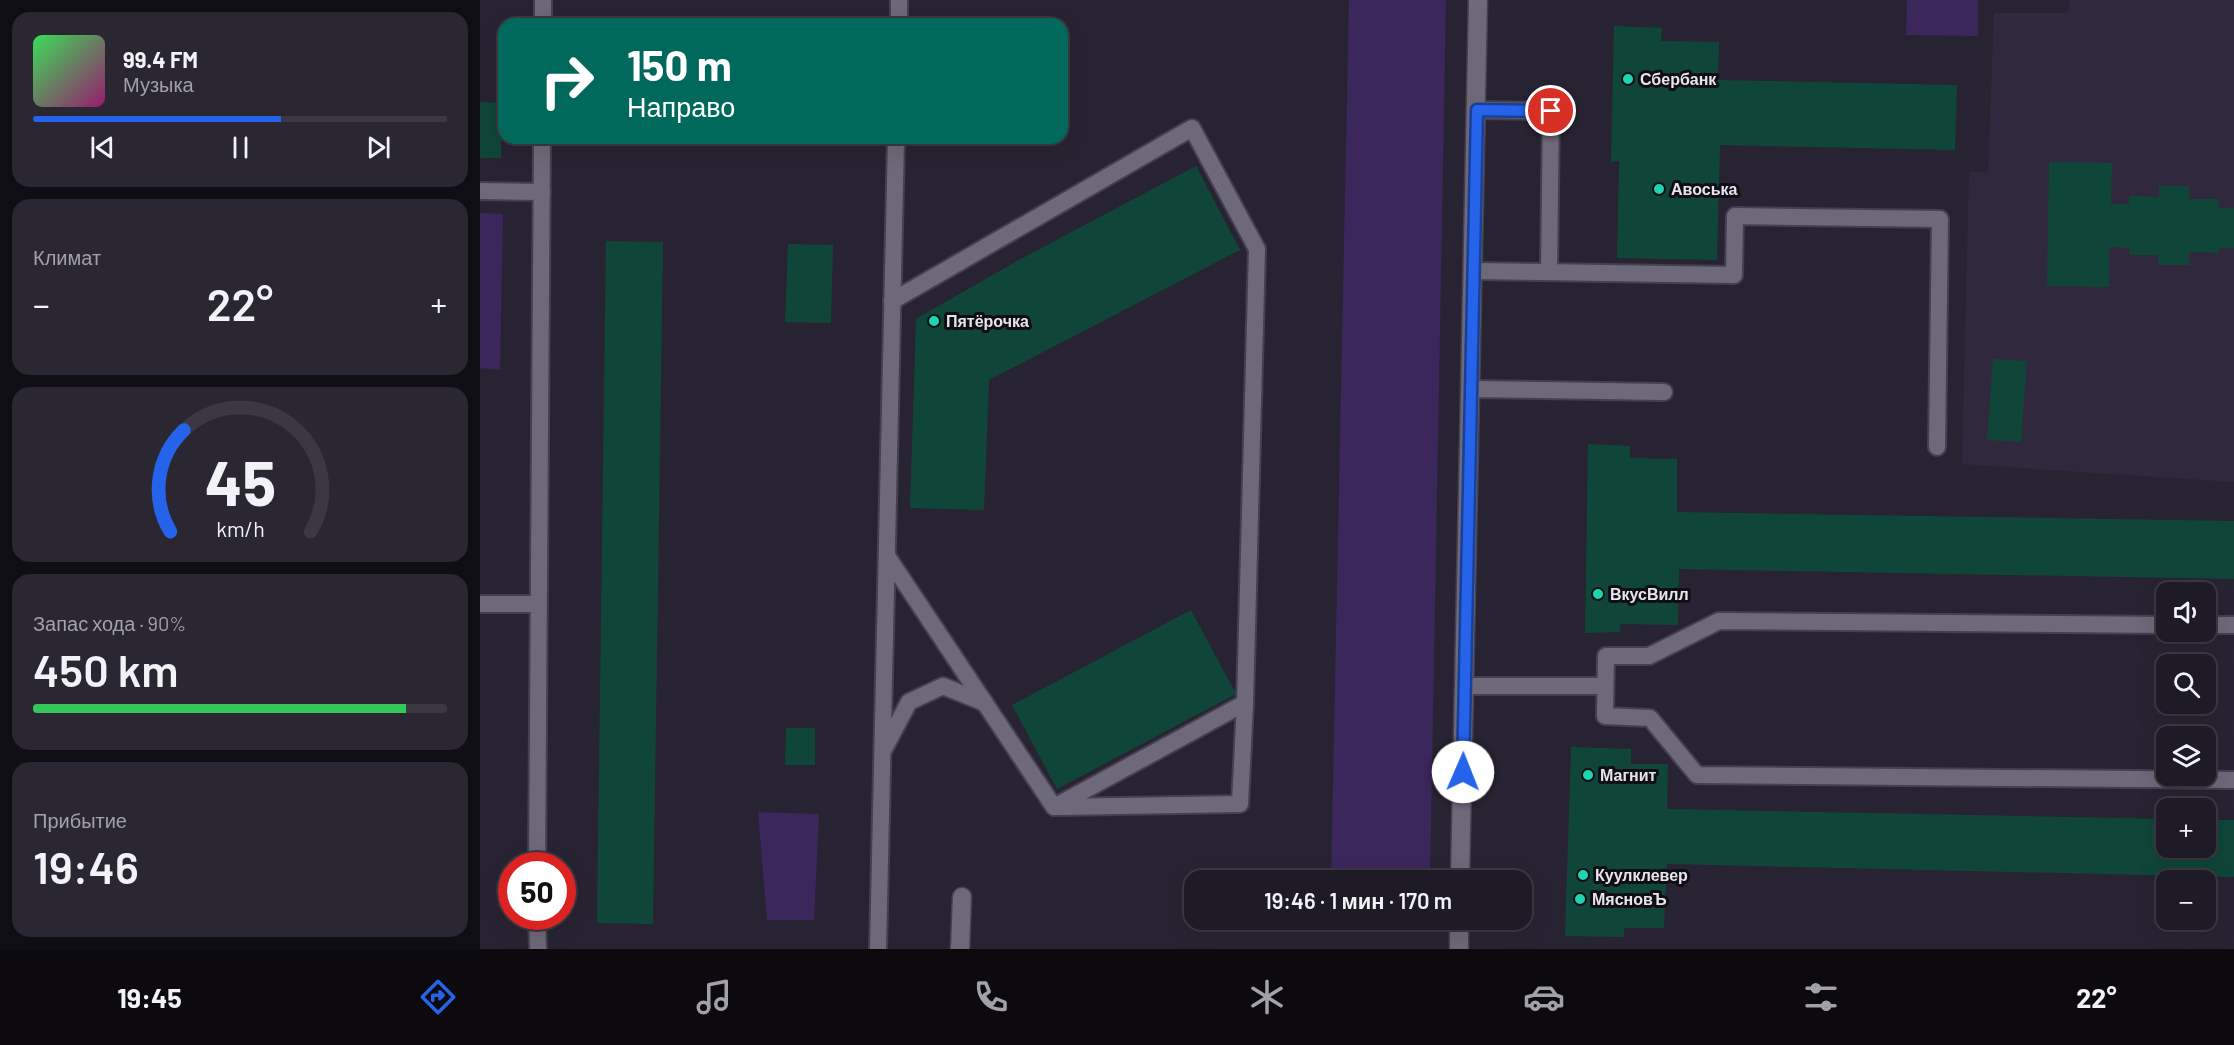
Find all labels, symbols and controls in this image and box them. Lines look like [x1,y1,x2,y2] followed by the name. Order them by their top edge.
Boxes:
[627,39,732,89] text: 150 m
[528,42,606,120] icon: right
[123,46,198,72] text: 99.4 FM
[1640,69,1717,88] place label: Сбербанк
[123,72,194,96] text: Музыка
[1621,72,1635,86] marker: Сбербанк
[1525,85,1576,136] pin
[627,90,735,122] text: Направо
[1534,94,1567,127] icon: arrive
[86,131,119,164] icon: previous
[224,131,257,164] icon: pause
[362,131,395,164] icon: next
[1671,179,1737,198] place label: Авоська
[1652,182,1666,196] marker: Авоська
[33,245,101,269] text: Климат
[207,276,273,330] text: 22°
[33,284,50,324] text: −
[430,284,447,324] text: +
[946,311,1029,330] place label: Пятёрочка
[927,314,941,328] marker: Пятёрочка
[204,444,276,518] text: 45
[216,516,264,541] text: km/h
[2156,582,2216,930] map controls
[2156,582,2216,642] button: sound
[1610,584,1689,603] place label: ВкусВилл
[1591,587,1605,601] marker: ВкусВилл
[33,611,186,635] text: Запас хода · 90%
[33,642,179,696] text: 450 km
[2156,654,2216,714] button: search
[2156,726,2216,786] button: layers
[1431,740,1495,804] position arrow
[1600,765,1657,784] place label: Магнит
[1581,768,1595,782] marker: Магнит
[2156,798,2216,858] button: +
[33,808,127,832] text: Прибытие
[33,839,139,893] text: 19:46
[498,852,576,930] speed limit sign: 50
[1595,865,1688,884] place label: Куулклевер
[1576,868,1590,882] marker: Куулклевер
[2156,870,2216,930] button: −
[1264,887,1452,913] text: 19:46 · 1 мин · 170 m
[1592,889,1667,908] place label: МясновЪ
[1573,892,1587,906] marker: МясновЪ
[417,976,459,1018] icon: directions
[693,976,735,1018] icon: music
[970,976,1012,1018] icon: phone
[1246,976,1288,1018] icon: climate
[1523,976,1565,1018] icon: car
[1800,976,1842,1018] icon: filters
[117,981,182,1013] text: 19:45
[2076,981,2117,1013] text: 22°

